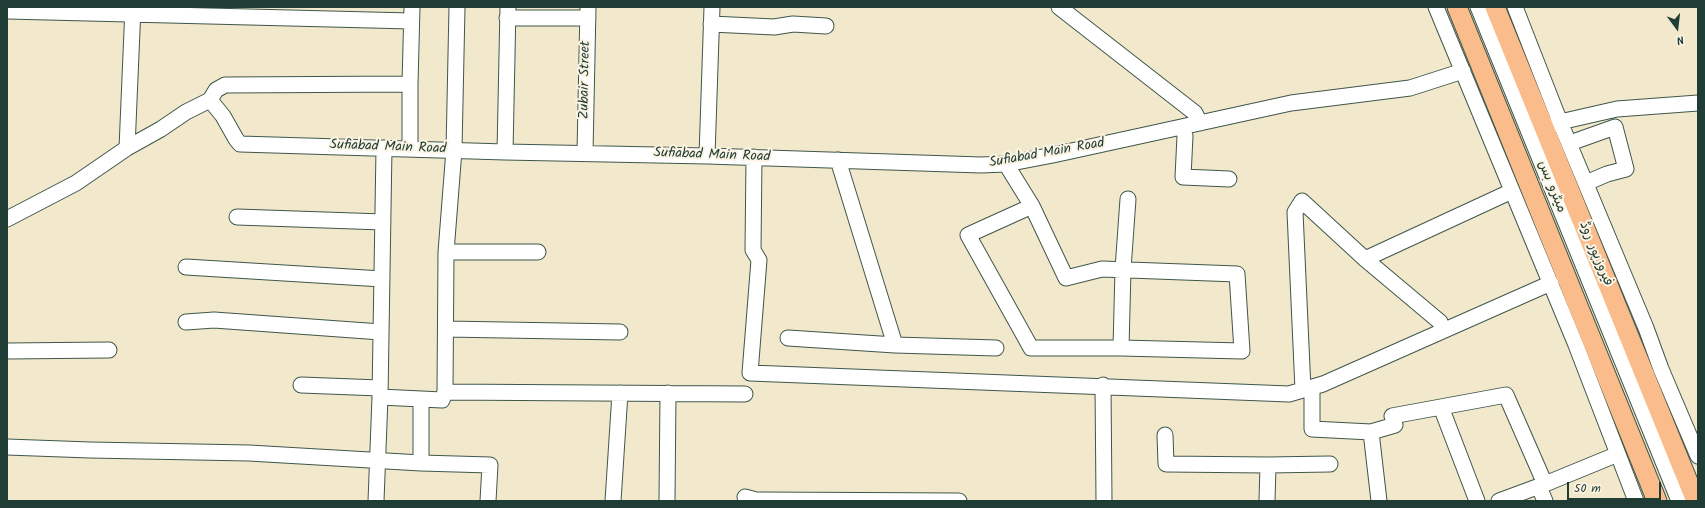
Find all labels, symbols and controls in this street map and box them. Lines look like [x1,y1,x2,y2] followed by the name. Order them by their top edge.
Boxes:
[1657,8,1697,48] north arrow
[1674,30,1686,49] text: N
[577,41,595,119] street label: Zubair Street
[988,136,1106,172] street label: Sufiabad Main Road
[329,138,447,158] street label: Sufiabad Main Road
[653,146,771,166] street label: Sufiabad Main Road
[1533,159,1569,215] street label: میٹرو بس
[1574,219,1616,289] street label: فیروزپور روڈ
[1569,474,1663,500] scale bar
[1574,479,1601,498] text: 50 m

